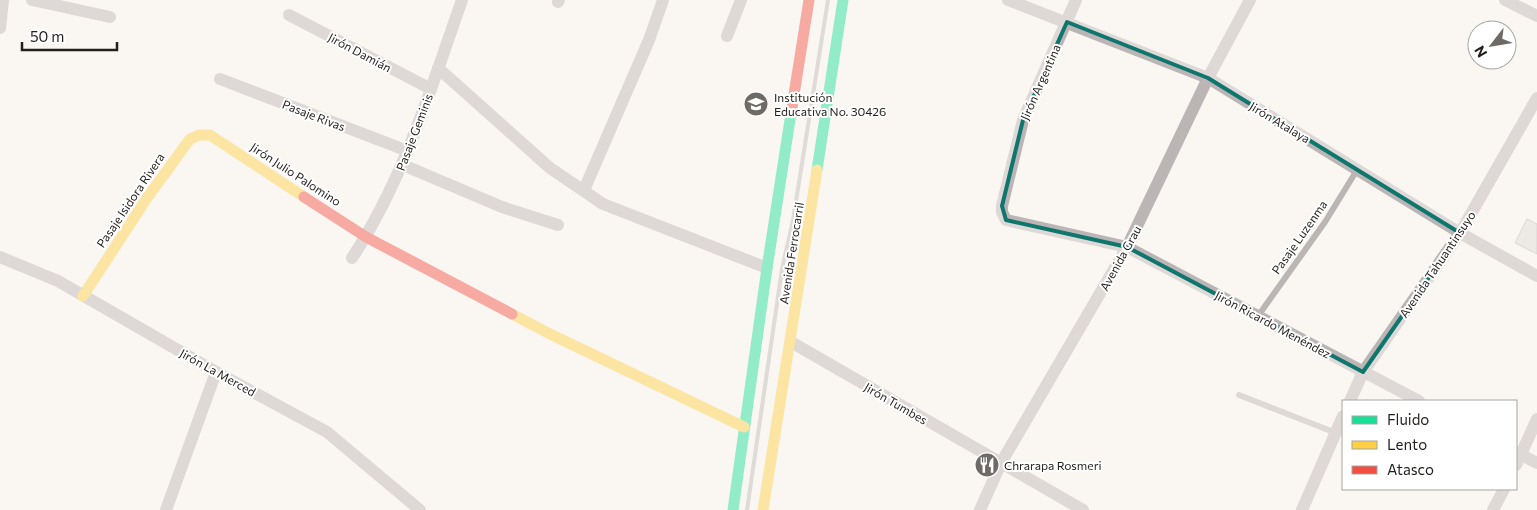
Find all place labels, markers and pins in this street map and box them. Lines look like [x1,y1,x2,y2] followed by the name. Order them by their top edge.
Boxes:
[774,90,886,118] place label: Institución Educativa No. 30426
[743,91,769,117] school or university icon: Institución Educativa No. 30426
[974,452,1000,478] restaurant icon: Chrarapa Rosmeri
[1004,458,1102,472] place label: Chrarapa Rosmeri

